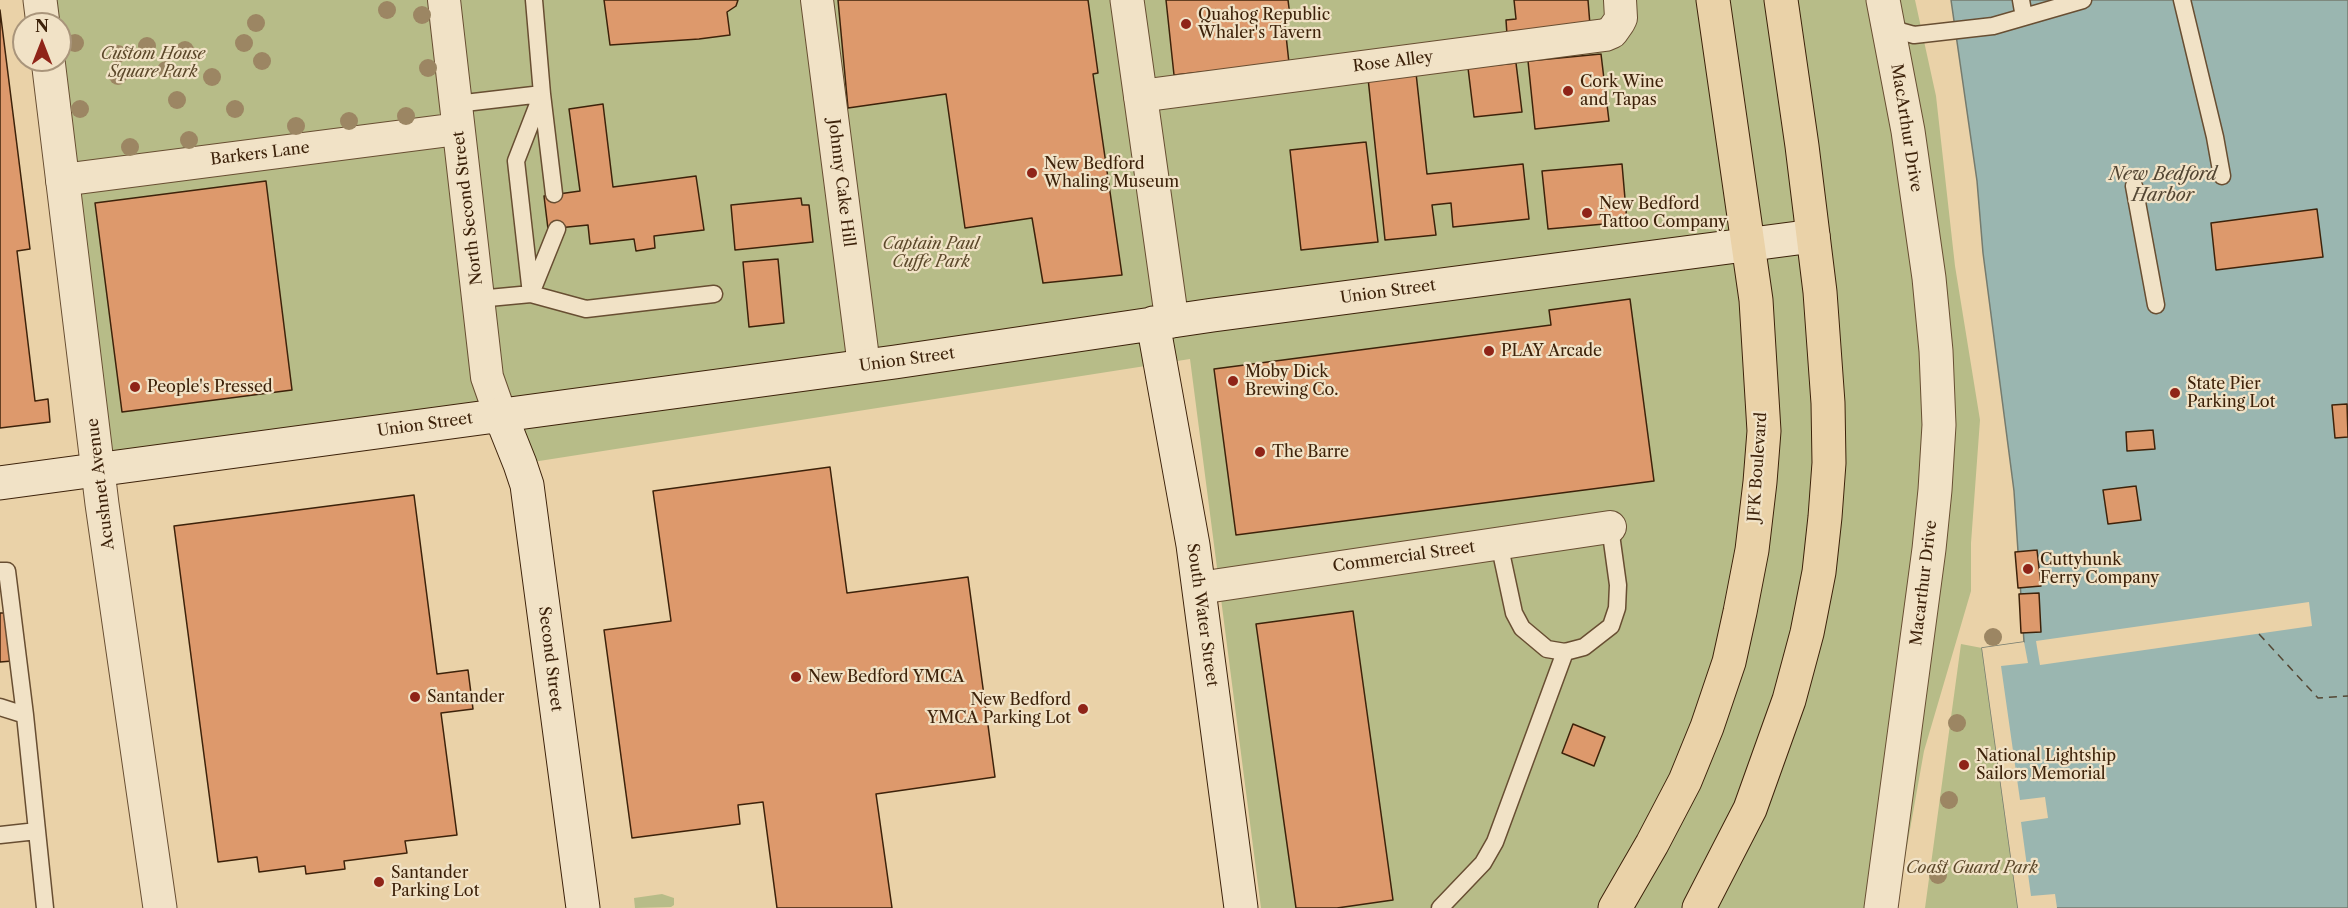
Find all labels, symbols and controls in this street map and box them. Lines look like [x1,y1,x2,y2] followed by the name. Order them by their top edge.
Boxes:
[1198,5,1330,43] place label: Quahog Republic Whaler's Tavern
[12,12,72,72] north arrow
[35,16,49,36] text: N
[1179,17,1193,31] marker: Quahog Republic Whaler's Tavern
[101,44,205,82] park label: Custom House Square Park
[1352,48,1434,76] street label: Rose Alley
[1886,63,1926,193] street label: MacArthur Drive
[1580,72,1664,110] place label: Cork Wine and Tapas
[1561,84,1575,98] marker: Cork Wine and Tapas
[824,118,858,248] street label: Johnny Cake Hill
[449,130,487,286] street label: North Second Street
[209,138,311,170] street label: Barkers Lane
[1044,154,1179,192] place label: New Bedford Whaling Museum
[2109,164,2217,207] water label: New Bedford Harbor
[1025,166,1039,180] marker: New Bedford Whaling Museum
[1599,194,1727,232] place label: New Bedford Tattoo Company
[1580,206,1594,220] marker: New Bedford Tattoo Company
[883,234,979,272] park label: Captain Paul Cuffe Park
[1339,276,1437,308] street label: Union Street
[1501,341,1602,361] place label: PLAY Arcade
[858,344,956,376] street label: Union Street
[1482,344,1496,358] marker: PLAY Arcade
[1245,362,1339,400] place label: Moby Dick Brewing Co.
[1226,374,1240,388] marker: Moby Dick Brewing Co.
[2187,374,2275,412] place label: State Pier Parking Lot
[147,377,273,397] place label: People's Pressed
[128,380,142,394] marker: People's Pressed
[2168,386,2182,400] marker: State Pier Parking Lot
[376,409,474,441] street label: Union Street
[1745,411,1771,523] street label: JFK Boulevard
[83,417,119,551] street label: Acushnet Avenue
[1272,442,1349,462] place label: The Barre
[1253,445,1267,459] marker: The Barre
[1907,519,1941,647] street label: Macarthur Drive
[1332,538,1476,576] street label: Commercial Street
[1182,542,1222,688] street label: South Water Street
[2040,550,2159,588] place label: Cuttyhunk Ferry Company
[2021,562,2035,576] marker: Cuttyhunk Ferry Company
[534,605,566,713] street label: Second Street
[808,667,964,687] place label: New Bedford YMCA
[789,670,803,684] marker: New Bedford YMCA
[427,687,505,707] place label: Santander
[408,690,422,704] marker: Santander
[927,690,1071,728] place label: New Bedford YMCA Parking Lot
[1076,702,1090,716] marker: New Bedford YMCA Parking Lot
[1976,746,2116,784] place label: National Lightship Sailors Memorial
[1957,758,1971,772] marker: National Lightship Sailors Memorial
[1906,858,2038,878] park label: Coast Guard Park
[391,863,479,901] place label: Santander Parking Lot
[372,875,386,889] marker: Santander Parking Lot

